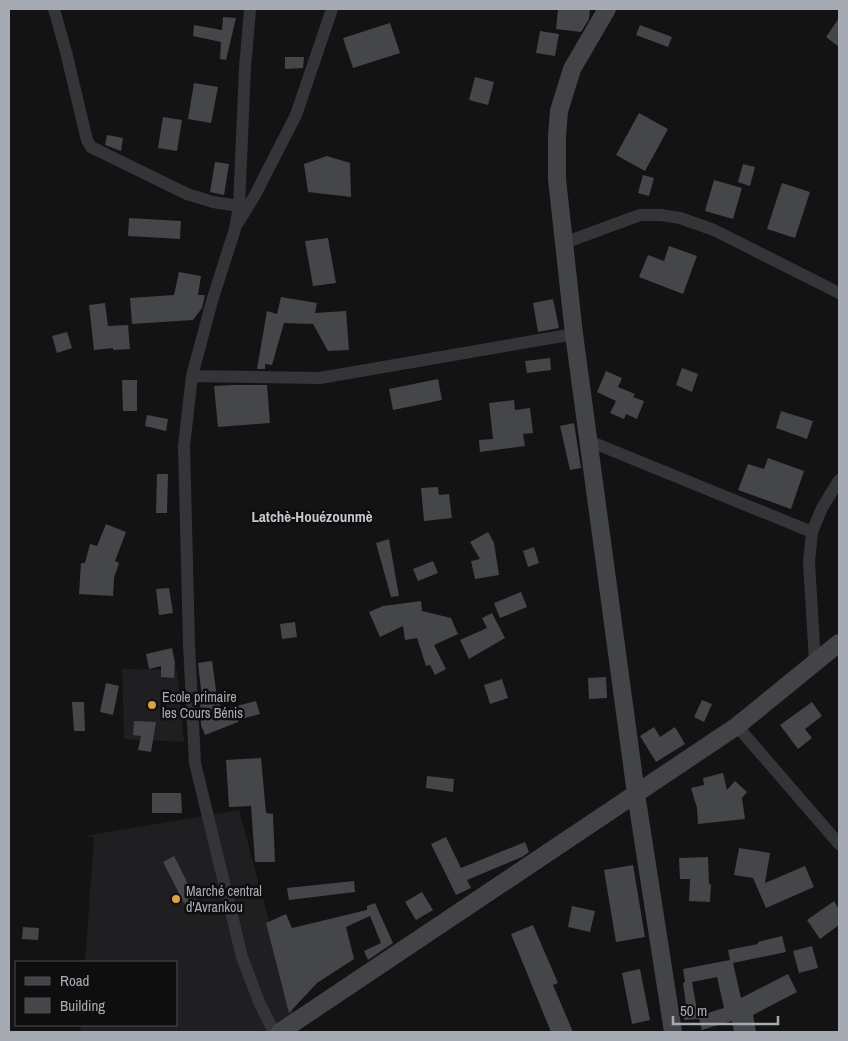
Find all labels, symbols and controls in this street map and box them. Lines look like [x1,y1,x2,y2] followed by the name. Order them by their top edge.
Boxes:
[252,506,373,527] district label: Latchè-Houézounmè
[162,688,243,722] place label: Ecole primaire les Cours Bénis
[146,699,158,711] marker: Ecole primaire les Cours Bénis
[186,882,262,916] place label: Marché central d'Avrankou
[170,893,182,905] marker: Marché central d'Avrankou
[15,961,178,1026] legend
[60,970,89,991] text: Road
[673,994,778,1026] scale bar
[60,995,105,1016] text: Building
[680,1000,707,1021] text: 50 m

